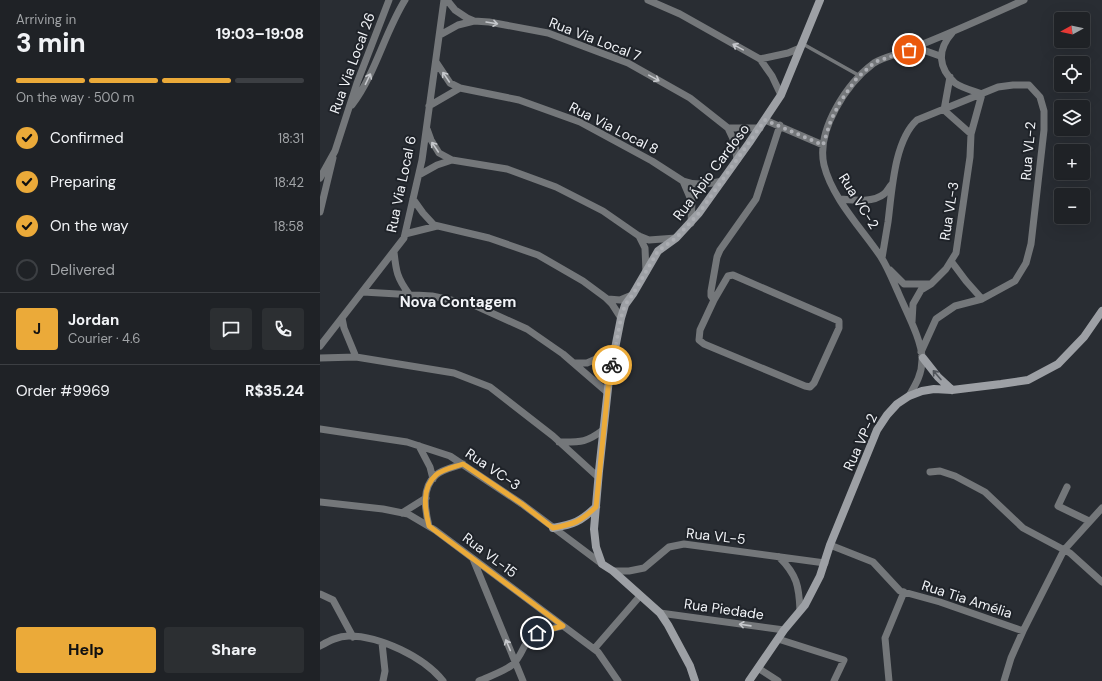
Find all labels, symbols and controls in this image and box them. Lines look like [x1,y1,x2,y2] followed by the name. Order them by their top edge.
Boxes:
[325,10,379,116] street label: Rua Via Local 26
[16,11,76,28] text: Arriving in
[1054,12,1090,48] north arrow
[1054,12,1090,224] map controls
[546,13,644,65] street label: Rua Via Local 7
[485,19,498,27] one-way arrow
[216,24,304,44] text: 19:03–19:08
[16,26,86,60] text: 3 min
[892,33,926,67] pin
[898,39,920,61] icon: bag
[732,43,744,51] one-way arrow
[1054,56,1090,92] button: locate
[442,72,450,83] one-way arrow
[365,74,372,86] one-way arrow
[648,74,660,82] one-way arrow
[16,89,134,106] text: On the way · 500 m
[566,98,662,158] street label: Rua Via Local 8
[1054,100,1090,136] button: layers
[669,120,753,224] street label: Rua Ápio Cardoso
[1016,121,1040,181] street label: Rua VL-2
[16,127,38,149] icon: check
[50,128,124,148] text: Confirmed
[278,130,304,147] text: 18:31
[382,134,420,234] street label: Rua Via Local 6
[431,142,439,153] one-way arrow
[1054,144,1090,180] button: +
[835,170,883,232] street label: Rua VC-2
[16,171,38,193] icon: check
[50,172,116,192] text: Preparing
[274,174,304,191] text: 18:42
[935,180,963,242] street label: Rua VL-3
[1054,188,1090,224] button: −
[16,215,38,237] icon: check
[50,216,129,236] text: On the way
[274,218,304,235] text: 18:58
[50,260,115,280] text: Delivered
[400,292,516,312] district label: Nova Contagem
[210,308,252,350] button: chat
[262,308,304,350] button: phone
[68,310,119,330] text: Jordan
[33,319,41,339] text: J
[68,330,140,347] text: Courier · 4.6
[592,345,632,385] courier
[601,354,623,376] icon: bike
[932,370,941,380] one-way arrow
[16,381,110,401] text: Order #9969
[245,381,304,401] text: R$35.24
[839,411,881,473] street label: Rua VP-2
[462,444,524,494] street label: Rua VC-3
[685,524,747,548] street label: Rua VL-5
[459,529,521,581] street label: Rua VL-15
[919,576,1015,622] street label: Rua Tia Amélia
[683,595,765,624] street label: Rua Piedade
[520,616,554,650] pin
[739,621,752,629] one-way arrow
[526,622,548,644] icon: home
[16,627,156,673] button: Help
[164,627,304,673] button: Share
[504,639,512,651] one-way arrow

